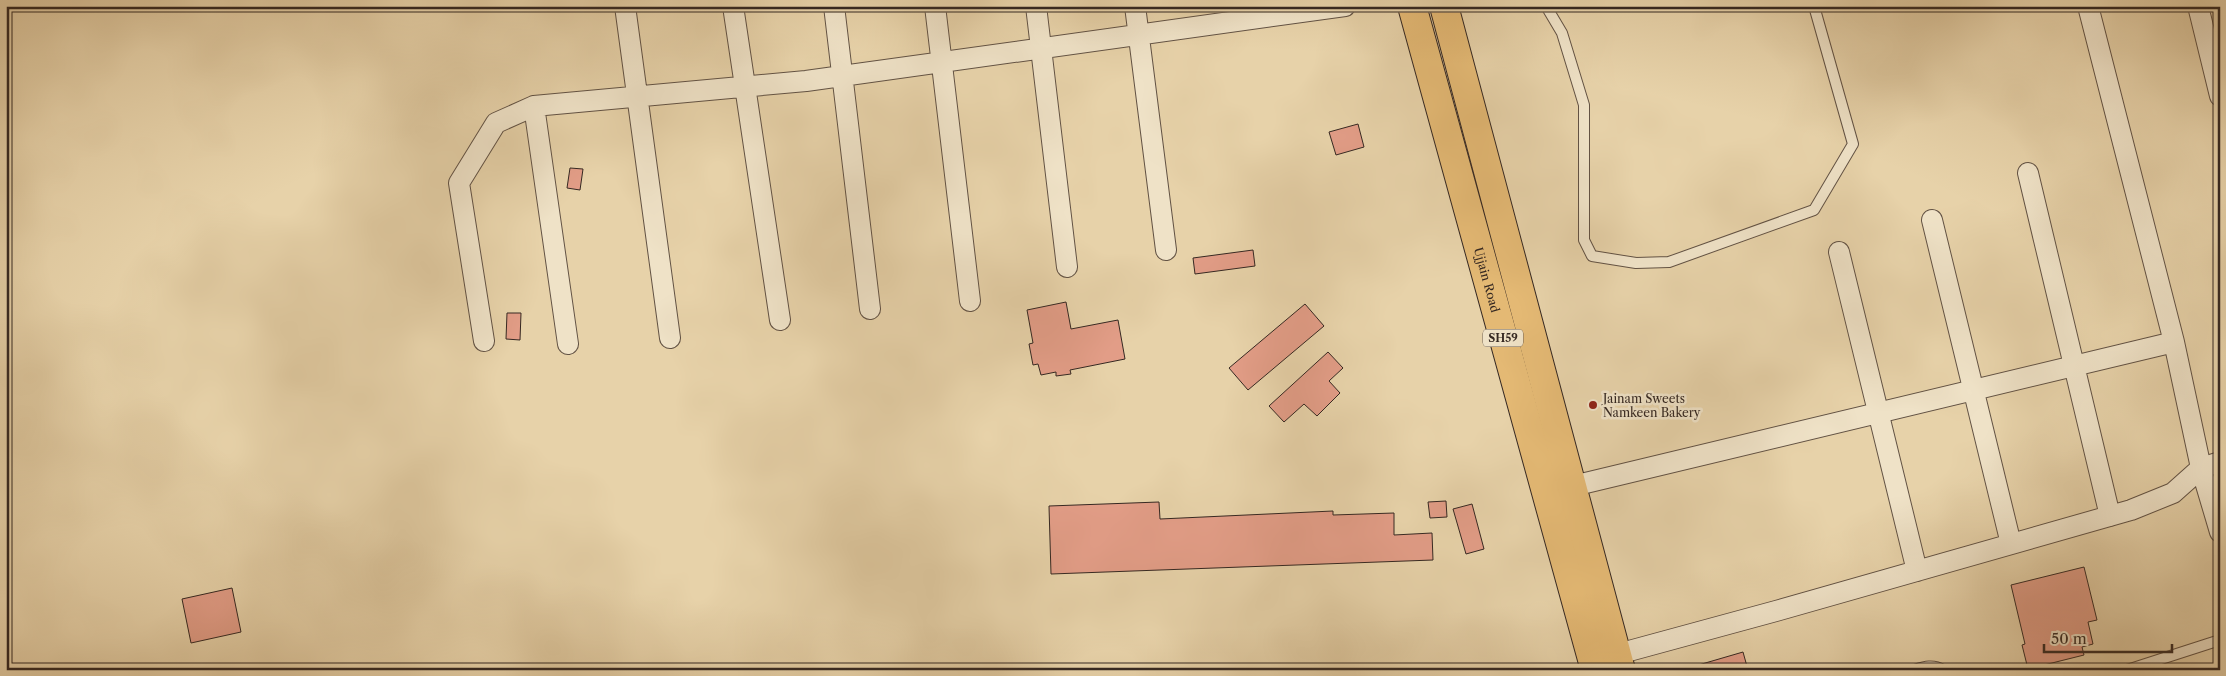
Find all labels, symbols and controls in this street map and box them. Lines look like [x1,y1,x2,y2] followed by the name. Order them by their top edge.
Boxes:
[1471,246,1504,315] street label: Ujjain Road
[1483,329,1523,346] road number: SH59
[1601,391,1701,420] place label: Jainam Sweets Namkeen Bakery
[1587,399,1599,411] marker: Jainam Sweets Namkeen Bakery
[2044,621,2171,653] scale bar
[2051,629,2087,648] text: 50 m

